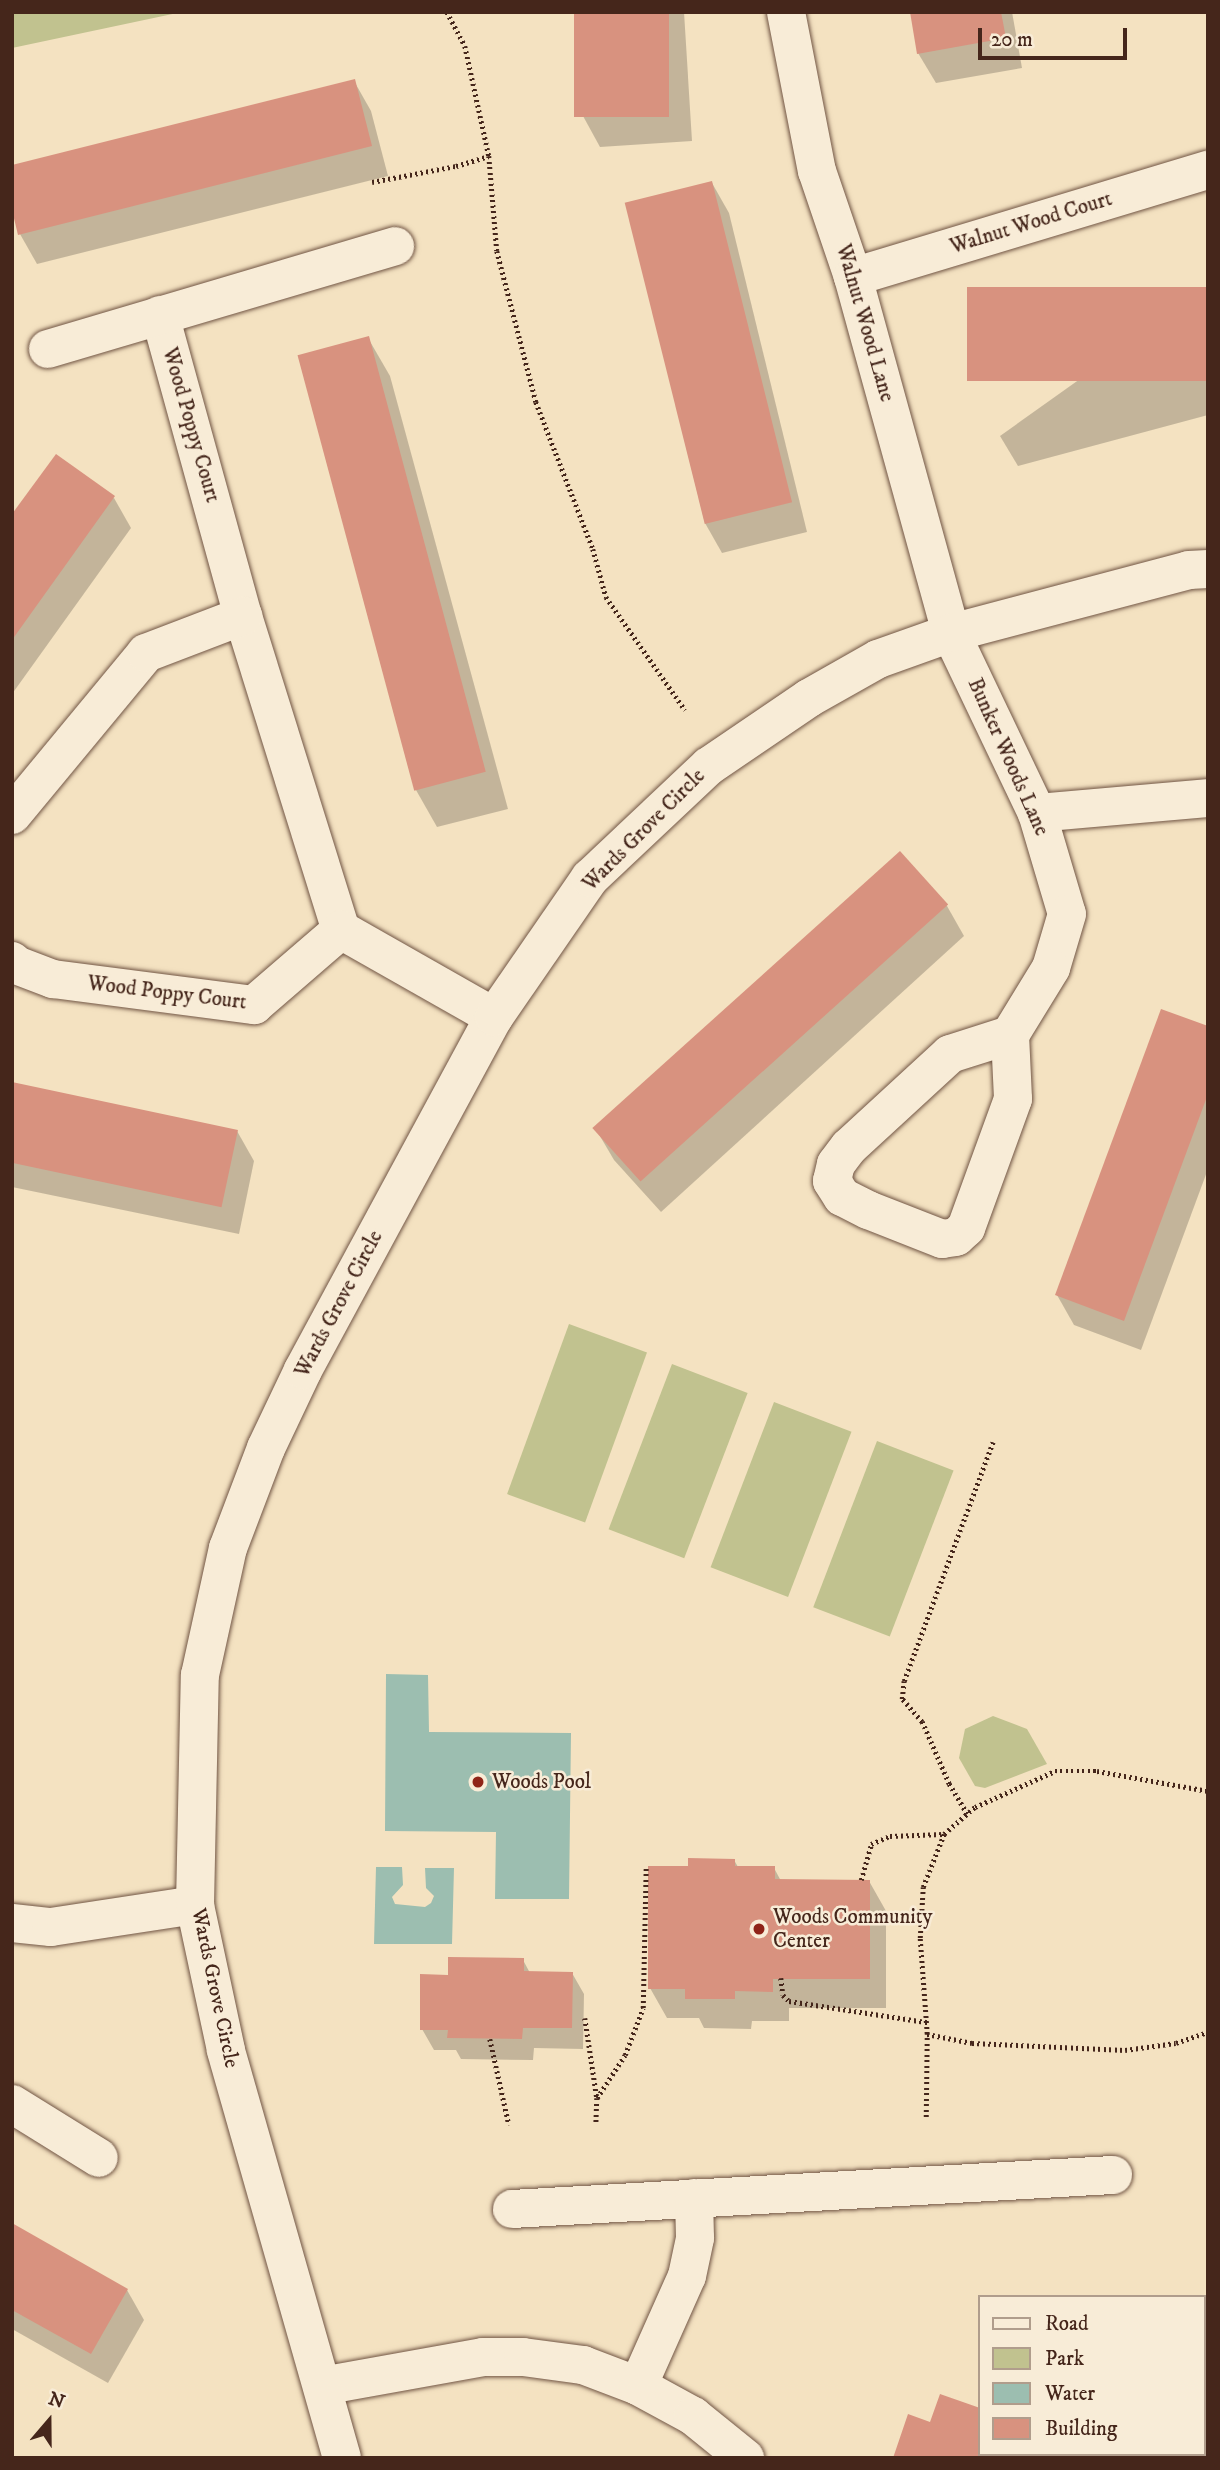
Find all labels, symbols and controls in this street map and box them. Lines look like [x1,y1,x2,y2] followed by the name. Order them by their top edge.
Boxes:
[982,14,1131,58] scale bar
[991,27,1033,53] text: 20 m
[947,186,1115,260] street label: Walnut Wood Court
[830,241,900,405] street label: Walnut Wood Lane
[157,345,225,505] street label: Wood Poppy Court
[962,674,1054,840] street label: Bunker Woods Lane
[578,764,710,896] street label: Wards Grove Circle
[86,971,248,1015] street label: Wood Poppy Court
[290,1226,388,1382] street label: Wards Grove Circle
[492,1769,591,1795] place label: Woods Pool
[470,1774,486,1790] marker: Woods Pool
[773,1904,932,1954] place label: Woods Community Center
[186,1906,244,2070] street label: Wards Grove Circle
[751,1921,767,1937] marker: Woods Community Center
[978,2295,1206,2456] legend
[1045,2311,1089,2337] text: Road
[1045,2346,1084,2372] text: Park
[1045,2381,1095,2407] text: Water
[14,2386,84,2456] north arrow
[45,2387,68,2414] text: N
[1045,2416,1117,2442] text: Building

